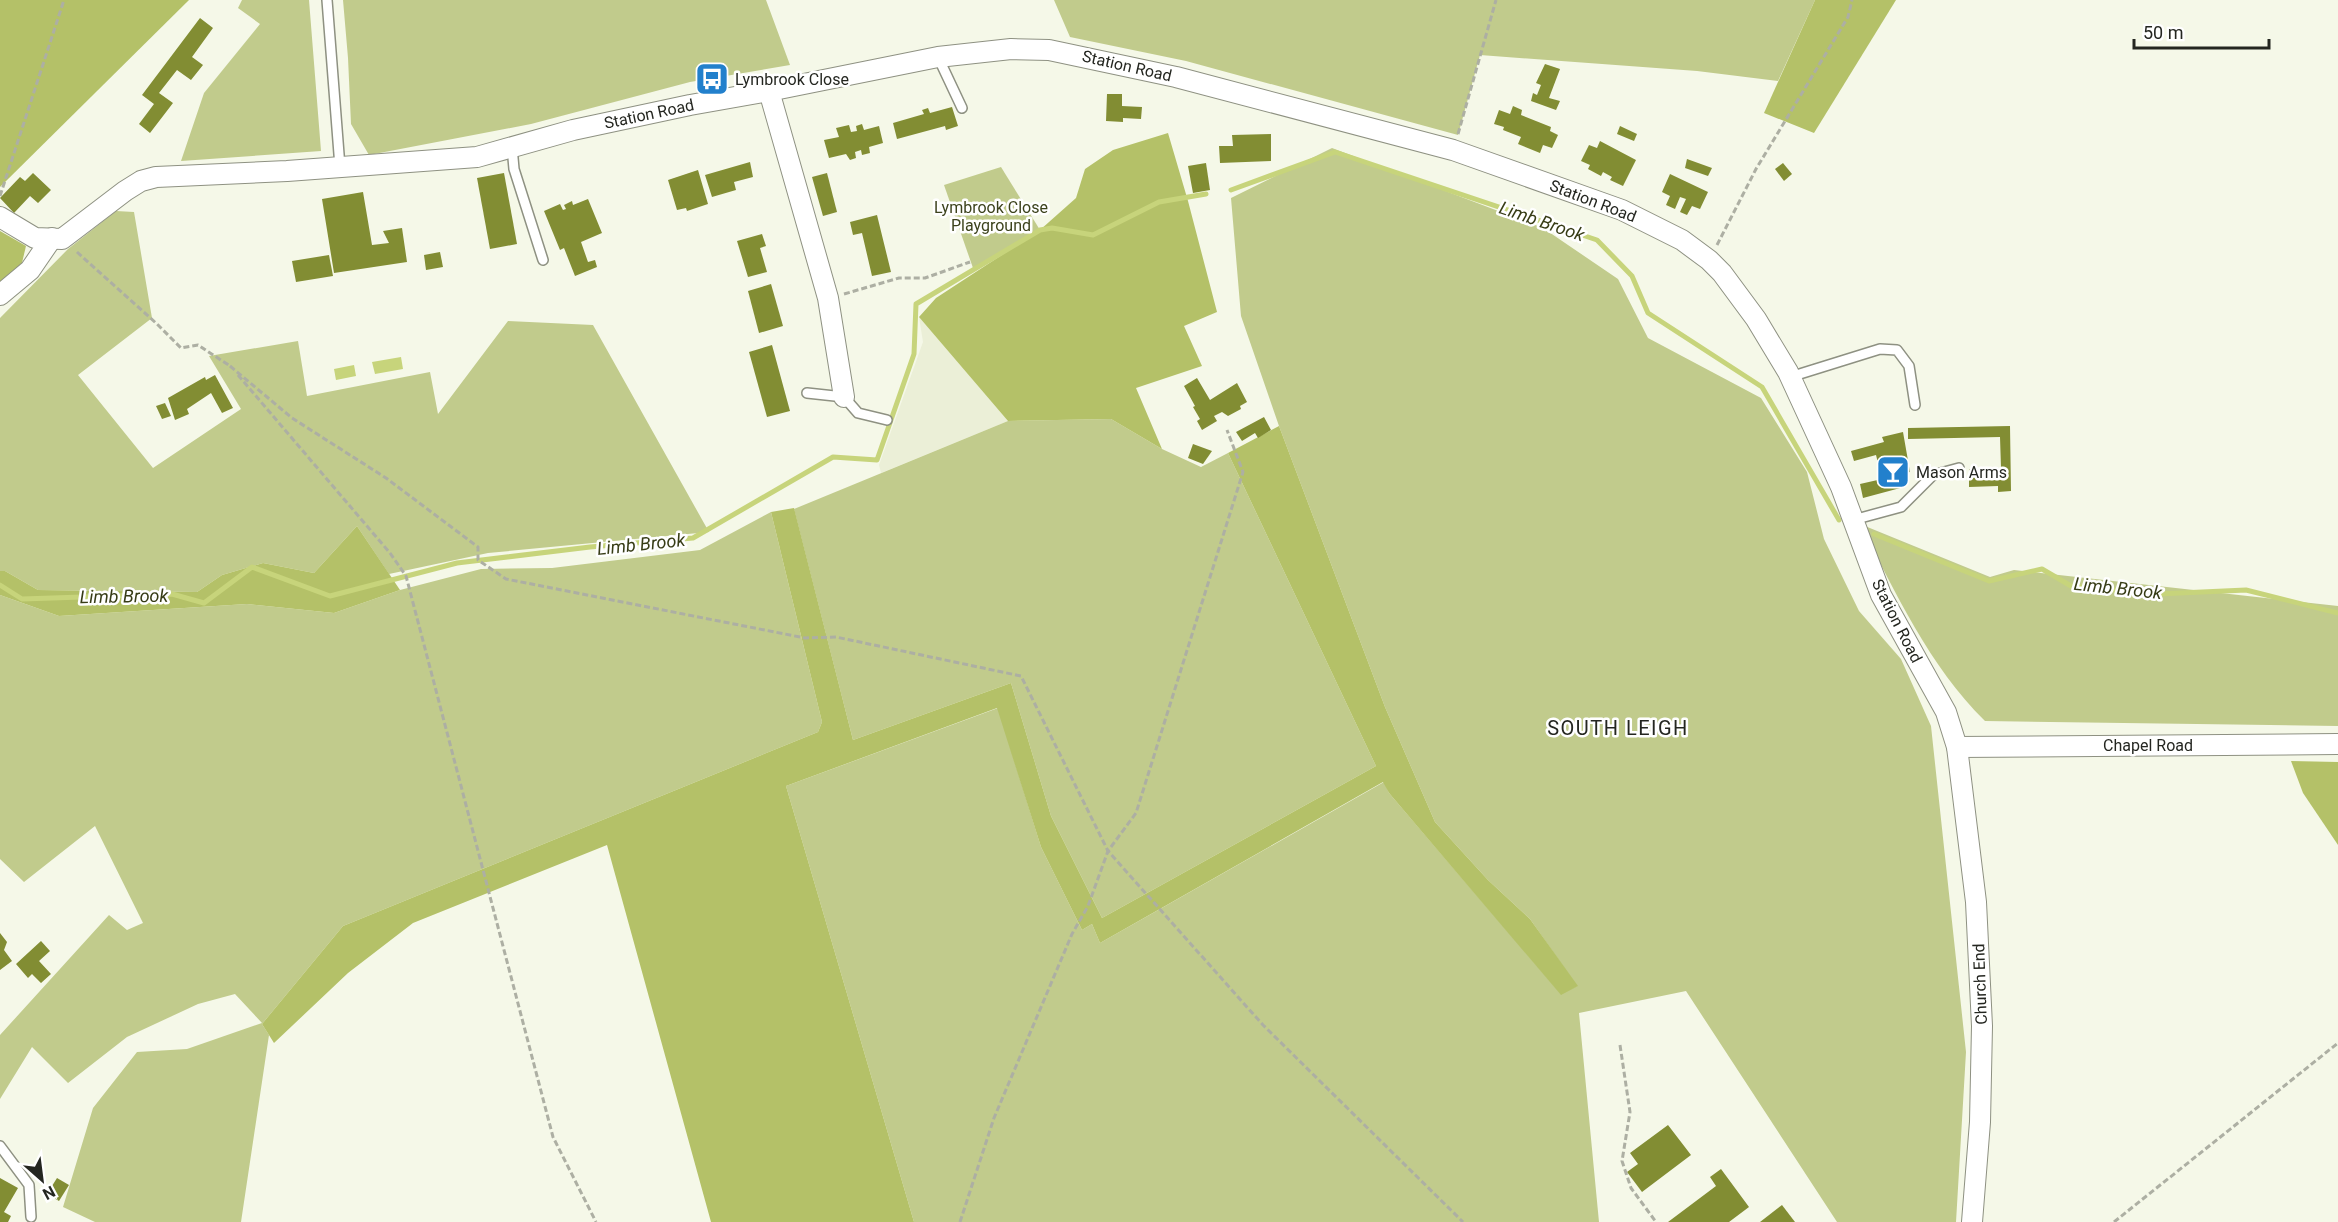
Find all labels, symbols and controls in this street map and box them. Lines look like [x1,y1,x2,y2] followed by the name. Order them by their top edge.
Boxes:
[2134,12,2269,50] scale bar
[2143,22,2183,43] text: 50 m
[1080,46,1174,86] street label: Station Road
[694,61,730,97] bus stop icon: Lymbrook Close
[735,70,849,89] place label: Lymbrook Close
[602,95,696,133] street label: Station Road
[1547,176,1639,226] street label: Station Road
[1497,197,1588,246] water label: Limb Brook
[934,198,1048,235] park label: Lymbrook Close Playground
[1875,454,1911,490] bar icon: Mason Arms
[1916,463,2007,482] place label: Mason Arms
[596,529,687,559] water label: Limb Brook
[2073,573,2164,603] water label: Limb Brook
[1868,576,1926,666] street label: Station Road
[80,585,170,607] water label: Limb Brook
[1547,716,1689,740] district label: SOUTH LEIGH
[2103,736,2193,755] street label: Chapel Road
[1969,943,1991,1025] street label: Church End
[12,1150,72,1210] north arrow
[39,1182,58,1204] text: N

